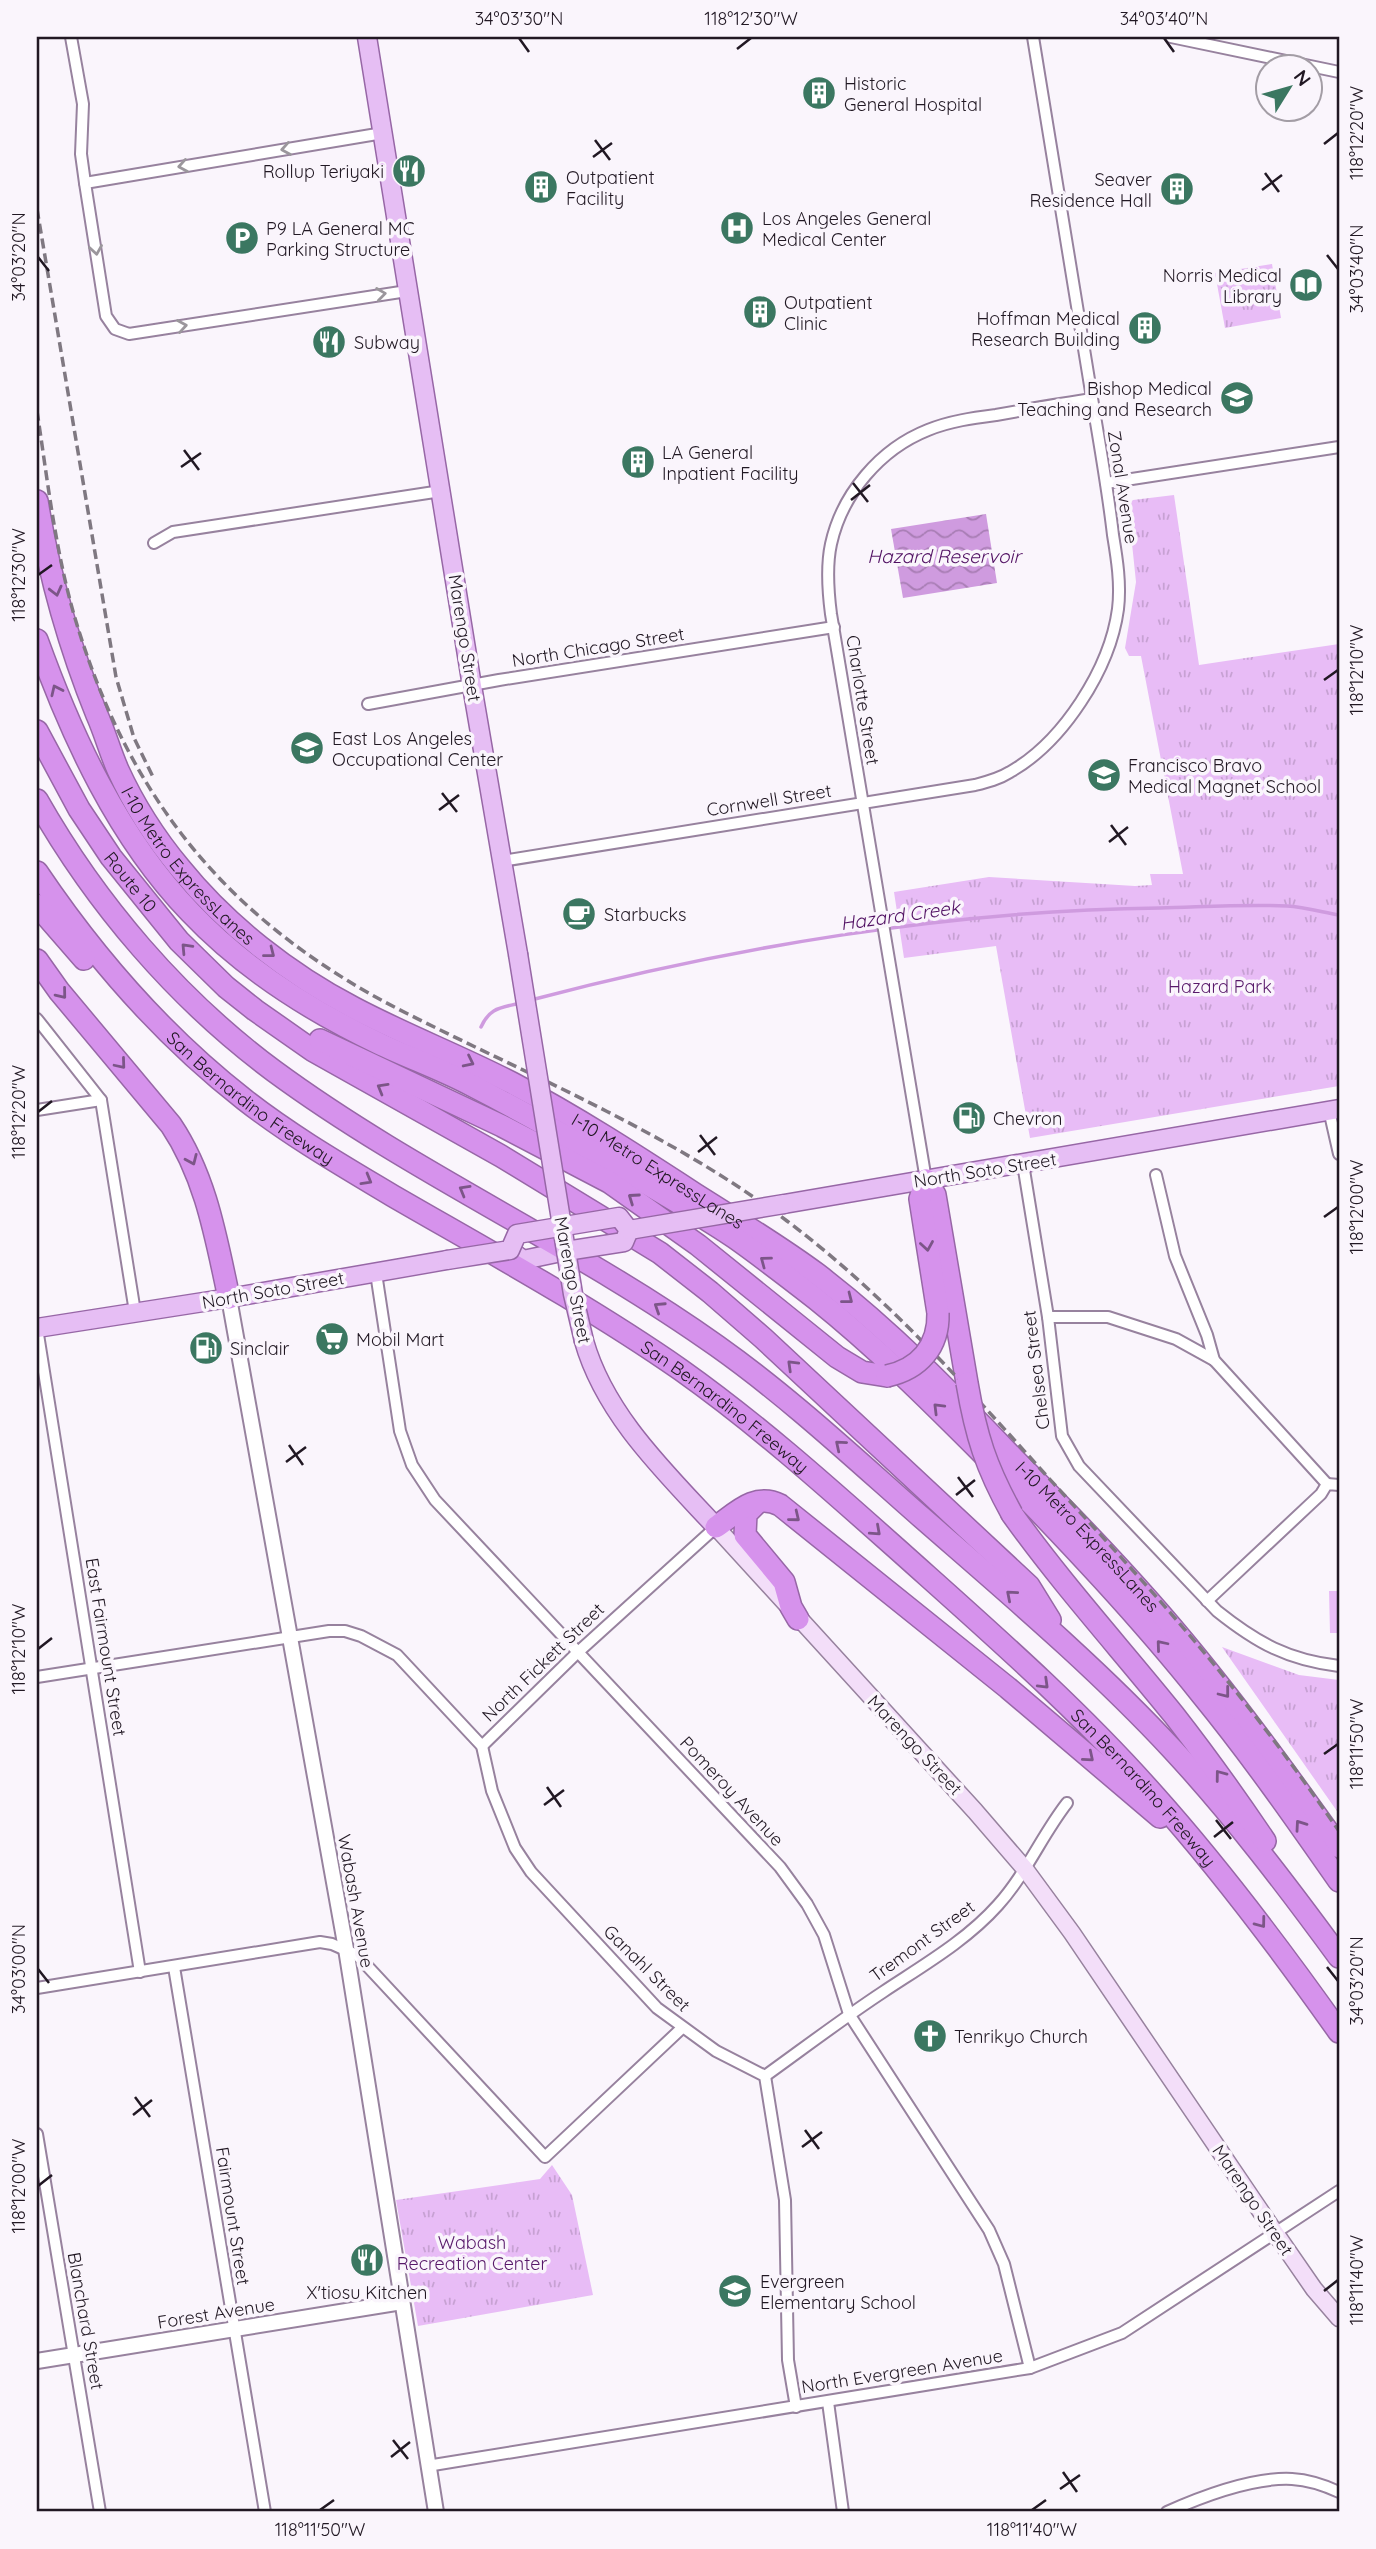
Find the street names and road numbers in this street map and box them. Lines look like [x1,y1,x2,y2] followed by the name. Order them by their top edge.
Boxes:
[1103,429,1143,545] street label: Zonal Avenue
[444,573,486,703] street label: Marengo Street
[510,622,686,672] street label: North Chicago Street
[841,633,885,767] street label: Charlotte Street
[705,779,833,821] street label: Cornwell Street
[116,782,260,950] street label: I-10 Metro ExpressLanes
[99,847,162,917] street label: Route 10
[162,1026,339,1169] street label: San Bernardino Freeway
[568,1108,749,1234] street label: I-10 Metro ExpressLanes
[912,1147,1058,1193] street label: North Soto Street
[549,1215,597,1345] street label: Marengo Street
[200,1266,346,1314] street label: North Soto Street
[1017,1309,1055,1431] street label: Chelsea Street
[637,1335,814,1478] street label: San Bernardino Freeway
[1011,1456,1165,1617] street label: I-10 Metro ExpressLanes
[81,1556,131,1738] street label: East Fairmount Street
[477,1598,609,1726] street label: North Fickett Street
[863,1690,967,1800] street label: Marengo Street
[1066,1703,1221,1871] street label: San Bernardino Freeway
[675,1731,789,1851] street label: Pomeroy Avenue
[333,1832,379,1970] street label: Wabash Avenue
[865,1895,979,1987] street label: Tremont Street
[599,1920,695,2016] street label: Ganahl Street
[1207,2140,1299,2260] street label: Marengo Street
[211,2145,255,2287] street label: Fairmount Street
[63,2250,109,2392] street label: Blanchard Street
[156,2292,276,2334] street label: Forest Avenue
[800,2344,1004,2398] street label: North Evergreen Avenue

